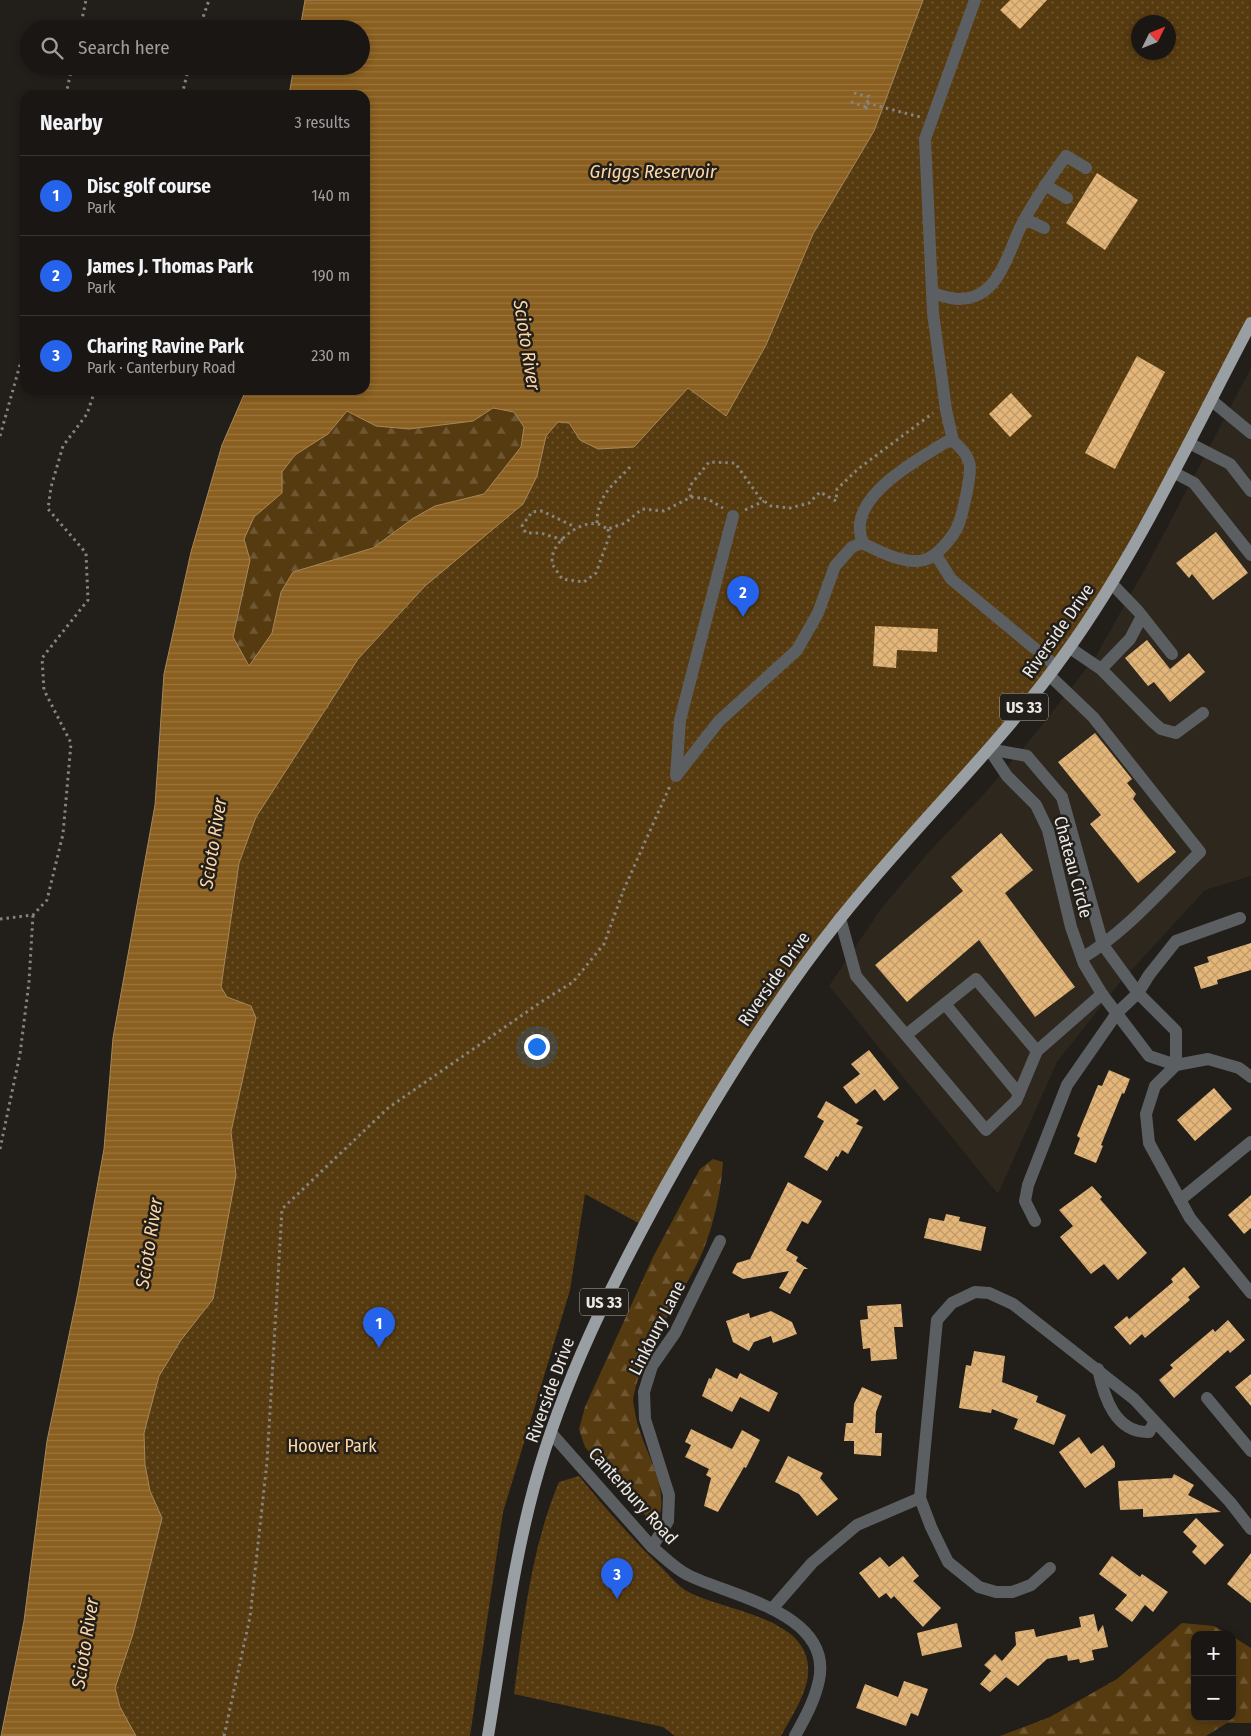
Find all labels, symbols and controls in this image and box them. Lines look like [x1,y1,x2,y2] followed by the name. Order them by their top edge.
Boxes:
[1131,15,1176,60] north arrow
[20,20,370,75] search box
[38,34,66,62] icon: search
[78,36,170,59] text: Search here
[40,110,102,136] text: Nearby
[294,113,350,132] text: 3 results
[590,160,718,183] water label: Griggs Reservoir
[87,175,211,198] text: Disc golf course
[53,186,59,205] text: 1
[312,186,350,205] text: 140 m
[87,198,115,217] text: Park
[87,255,253,278] text: James J. Thomas Park
[52,266,60,285] text: 2
[312,266,350,285] text: 190 m
[87,278,115,297] text: Park
[508,297,546,393] water label: Scioto River
[87,335,244,358] text: Charing Ravine Park
[52,346,60,365] text: 3
[311,346,350,365] text: 230 m
[87,358,236,377] text: Park · Canterbury Road
[727,576,759,617] pin: 2
[1017,579,1099,682] street label: Riverside Drive
[1000,694,1048,720] road number: US 33
[194,795,232,891] water label: Scioto River
[1049,814,1097,921] street label: Chateau Circle
[733,927,815,1030] street label: Riverside Drive
[524,1034,550,1060] your location
[130,1195,168,1291] water label: Scioto River
[624,1277,690,1379] street label: Linkbury Lane
[580,1288,628,1315] road number: US 33
[363,1307,395,1348] pin: 1
[521,1334,579,1446] street label: Riverside Drive
[287,1435,377,1457] park label: Hoover Park
[584,1443,682,1549] street label: Canterbury Road
[601,1558,633,1599] pin: 3
[66,1595,104,1691] water label: Scioto River
[1191,1631,1236,1721] map controls
[1191,1631,1236,1676] button: +
[1191,1676,1236,1721] button: −

